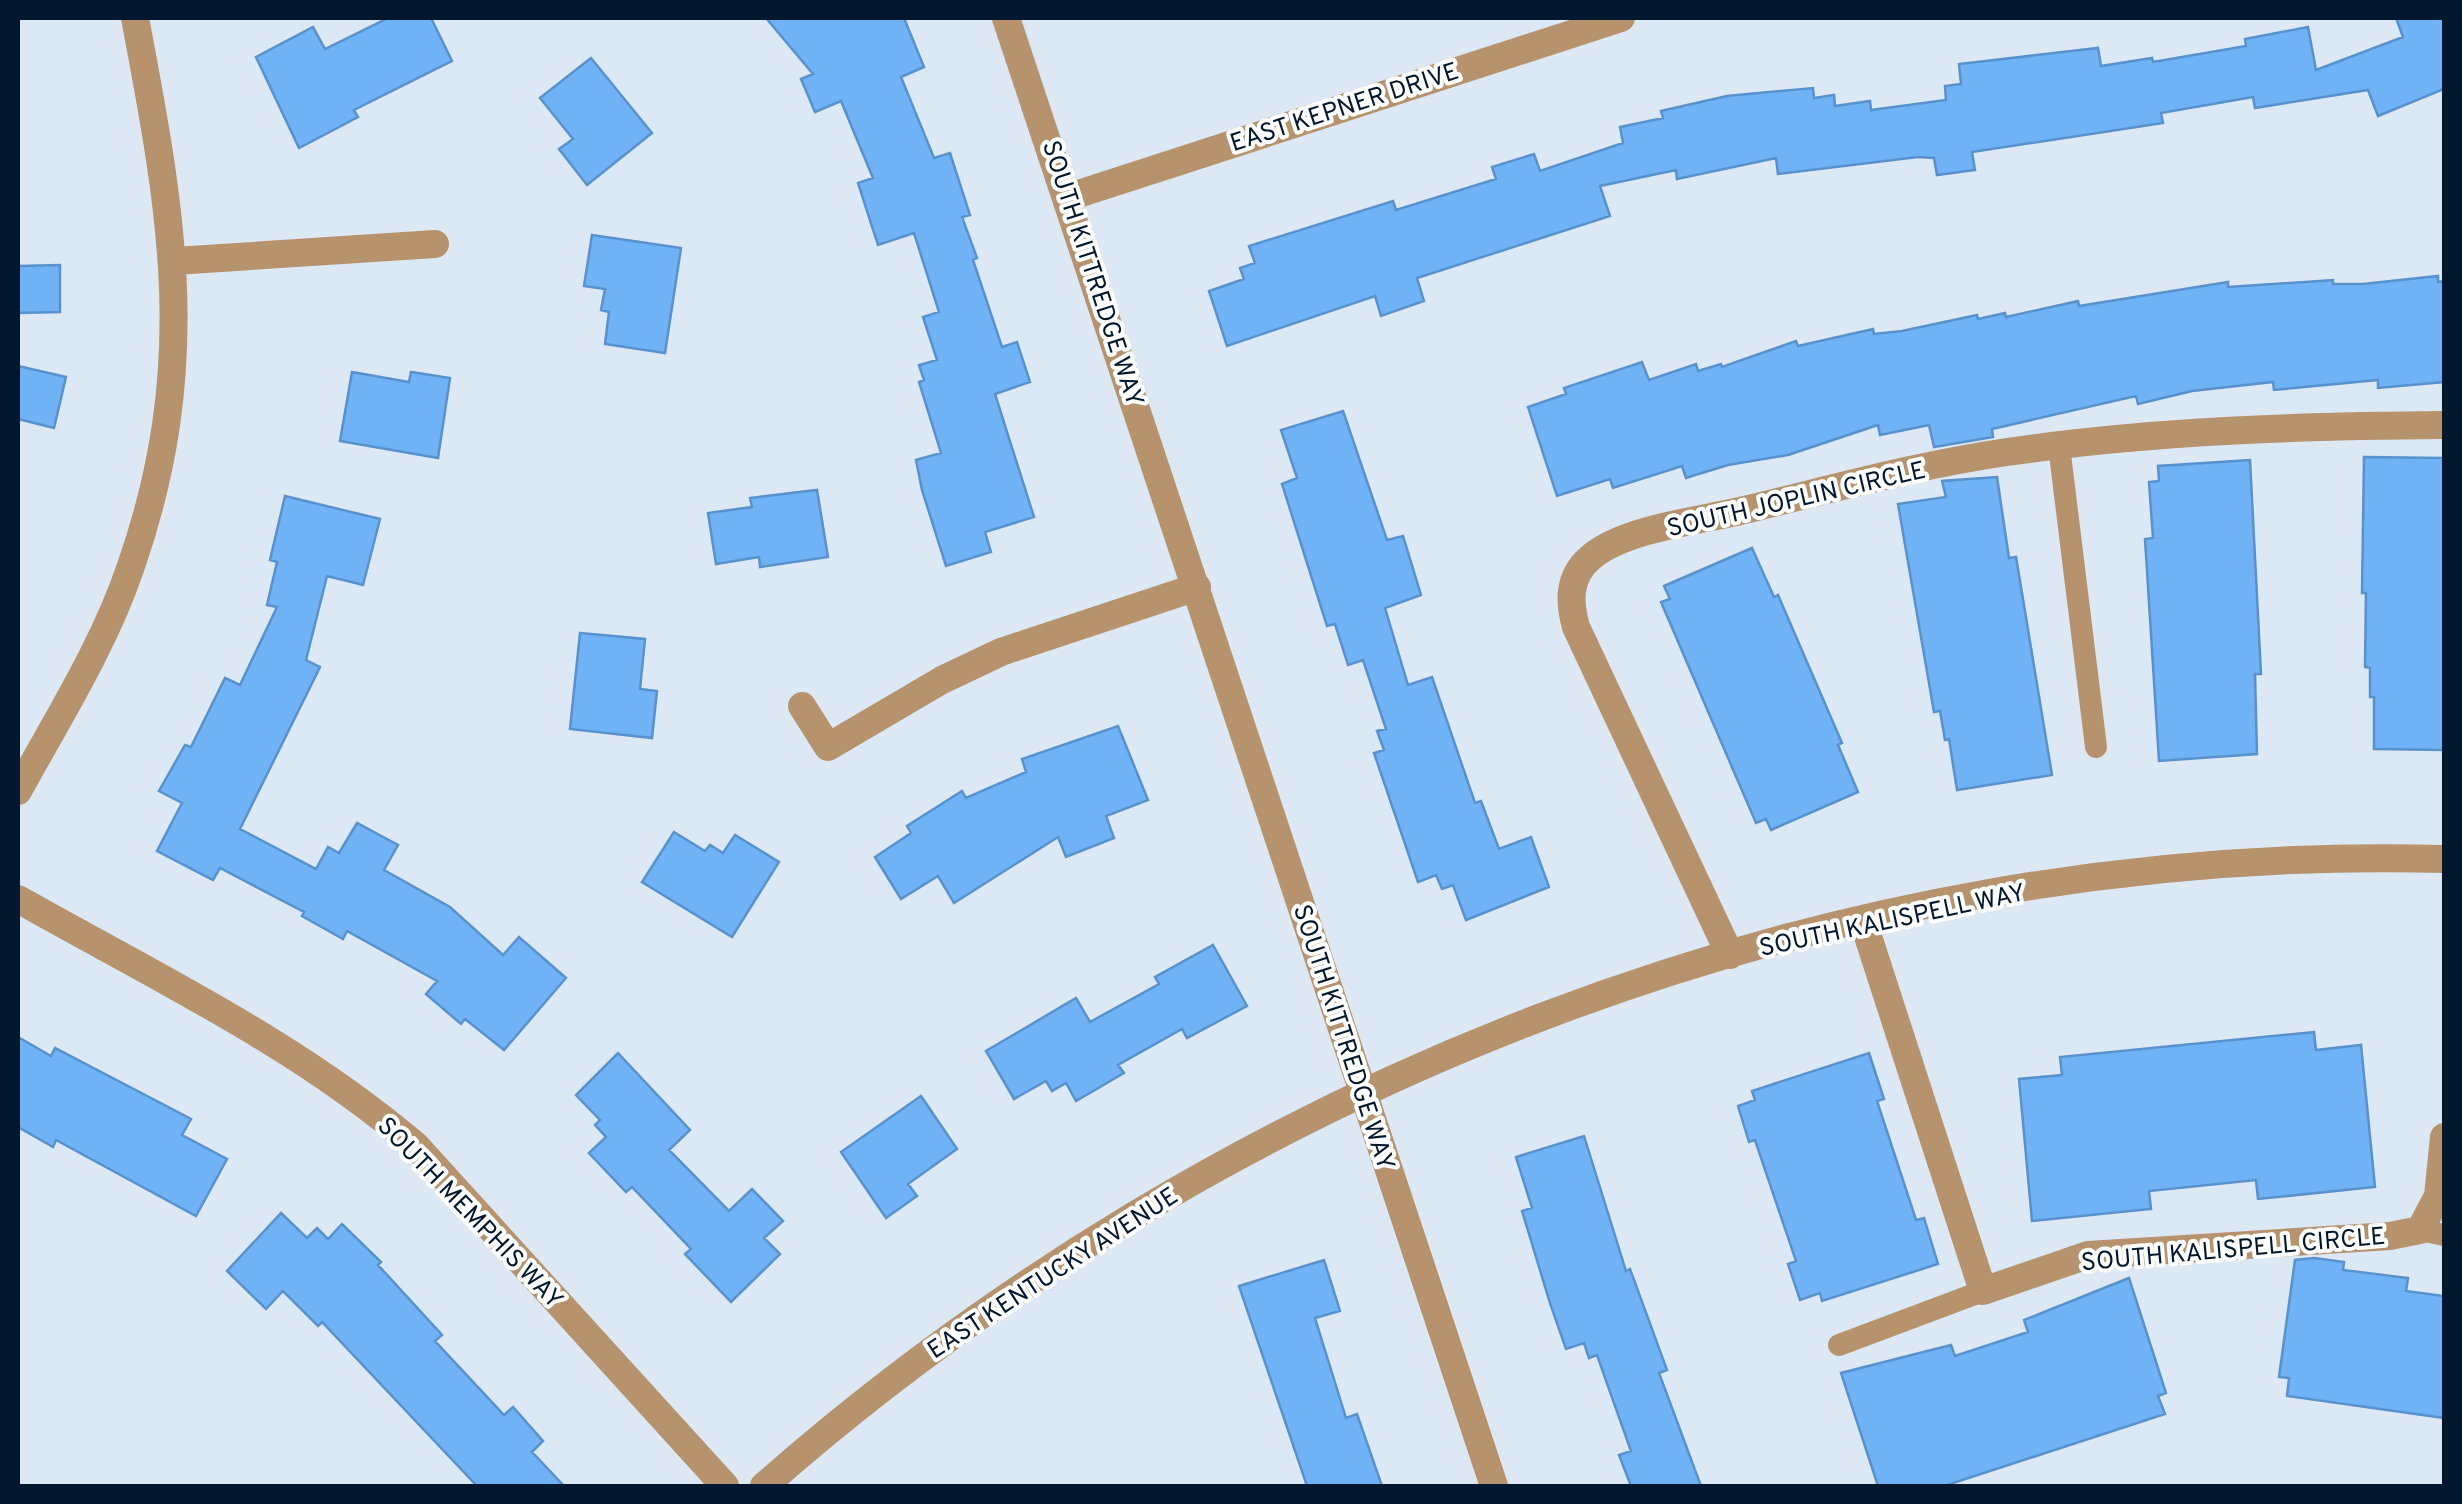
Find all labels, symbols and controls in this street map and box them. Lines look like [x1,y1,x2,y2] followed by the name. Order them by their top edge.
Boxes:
[1226,57,1463,161] street label: EAST KEPNER DRIVE
[1033,137,1149,411] street label: SOUTH KITTREDGE WAY
[1664,456,1929,546] street label: SOUTH JOPLIN CIRCLE
[1757,878,2029,966] street label: SOUTH KALISPELL WAY
[1284,901,1400,1175] street label: SOUTH KITTREDGE WAY
[369,1111,569,1317] street label: SOUTH MEMPHIS WAY
[922,1181,1185,1368] street label: EAST KENTUCKY AVENUE
[2080,1222,2387,1280] street label: SOUTH KALISPELL CIRCLE

